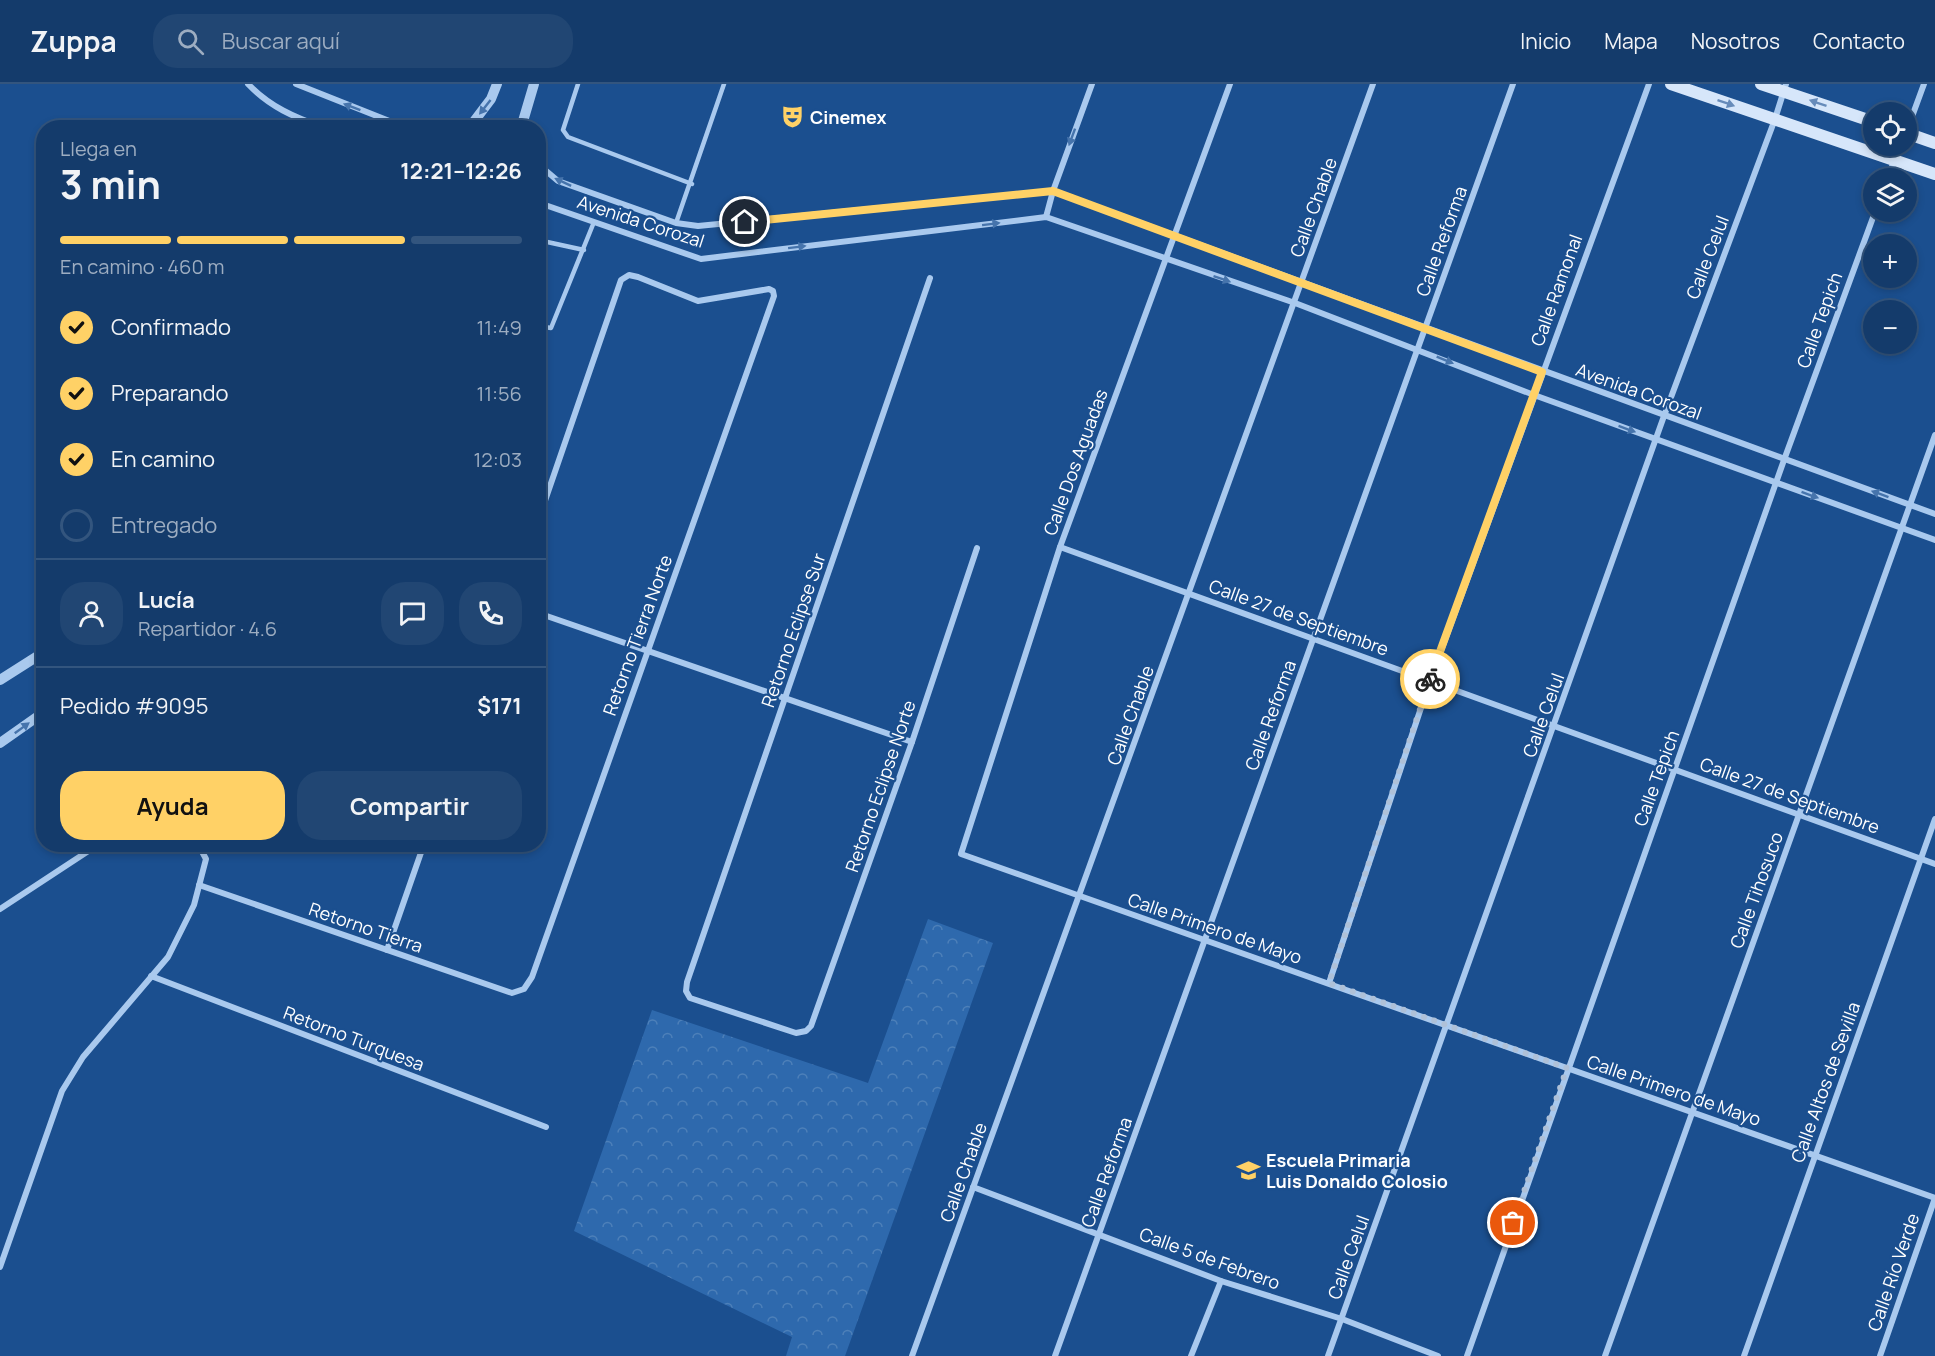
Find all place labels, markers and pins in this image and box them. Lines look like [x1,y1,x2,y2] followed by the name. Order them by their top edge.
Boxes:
[779,104,805,130] theatre icon: Cinemex
[810,105,887,129] place label: Cinemex
[719,196,770,247] pin
[1266,1148,1448,1193] place label: Escuela Primaria Luis Donaldo Colosio
[1235,1157,1261,1183] school or university icon: Escuela Primaria Luis Donaldo Colosio
[1487,1197,1538,1248] pin

